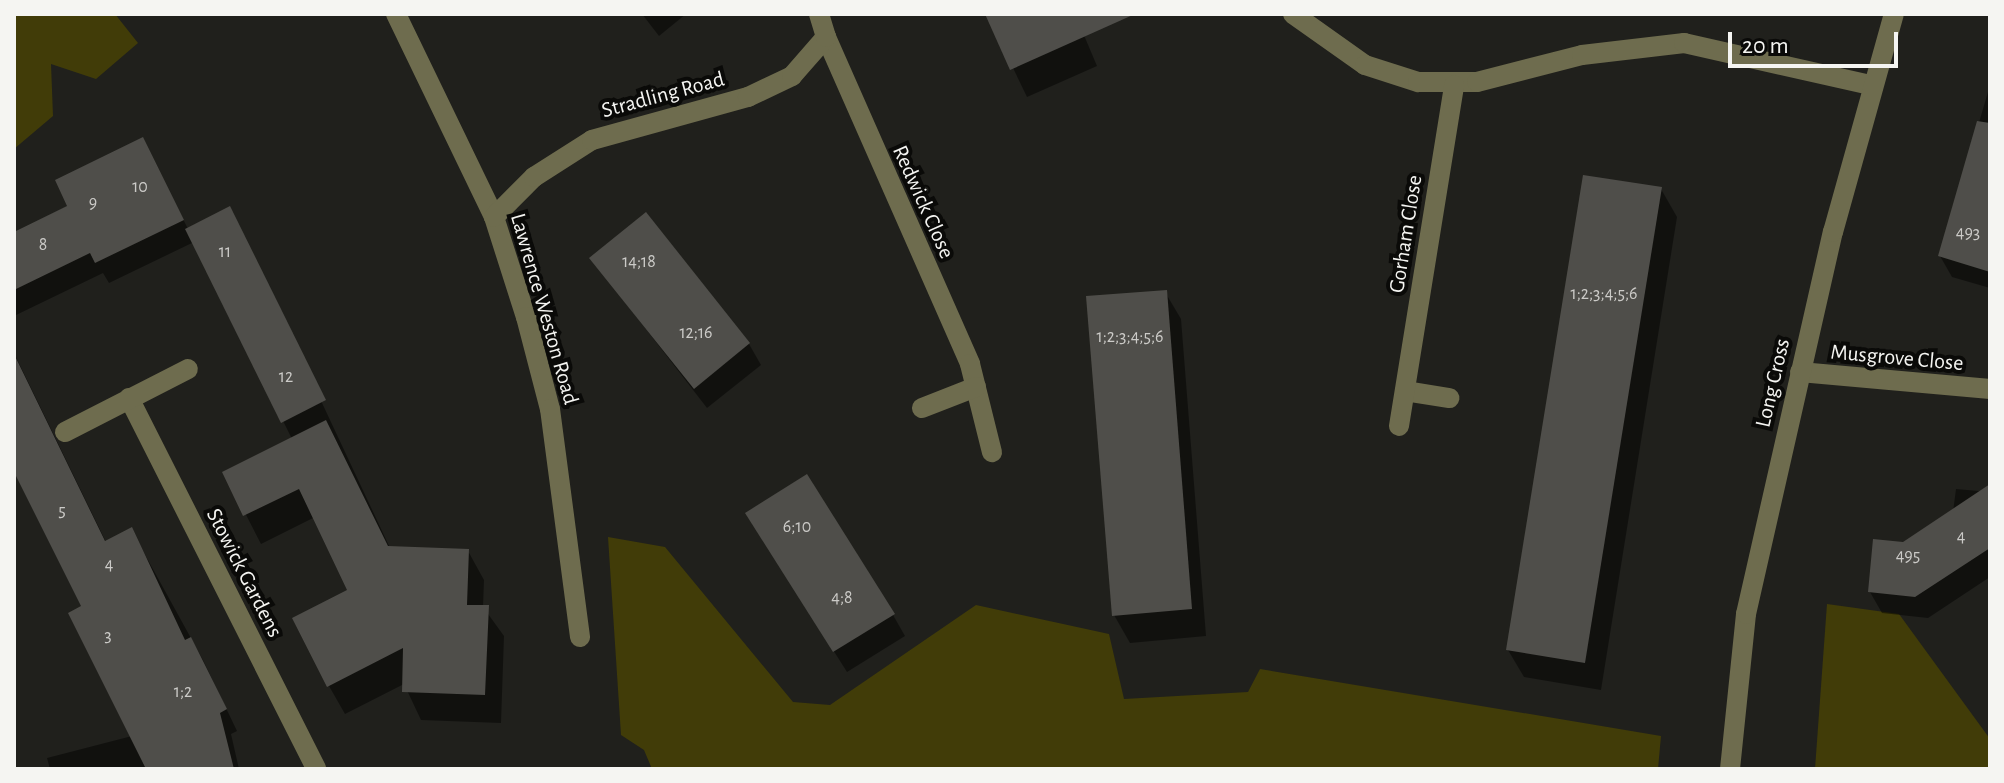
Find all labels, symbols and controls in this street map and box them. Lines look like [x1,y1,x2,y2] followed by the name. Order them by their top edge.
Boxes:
[1732,16,1902,66] scale bar
[1742,34,1789,58] text: 20 m
[599,66,727,124] street label: Stradling Road
[886,141,960,263] street label: Redwick Close
[1384,173,1428,295] street label: Gorham Close
[132,176,148,198] house number: 10
[89,192,97,214] house number: 9
[504,210,584,408] street label: Lawrence Weston Road
[1956,222,1980,244] house number: 493
[39,234,47,256] house number: 8
[219,241,231,263] house number: 11
[622,251,656,273] house number: 14;18
[1570,283,1638,305] house number: 1;2;3;4;5;6
[679,322,713,344] house number: 12;16
[1096,326,1164,348] house number: 1;2;3;4;5;6
[1750,336,1796,430] street label: Long Cross
[1829,339,1965,377] street label: Musgrove Close
[279,366,293,388] house number: 12
[58,500,66,522] house number: 5
[200,504,288,642] street label: Stowick Gardens
[783,516,811,538] house number: 6;10
[1957,526,1965,548] house number: 4
[1896,545,1920,567] house number: 495
[105,554,113,576] house number: 4
[831,587,853,609] house number: 4;8
[104,625,112,647] house number: 3
[174,681,192,703] house number: 1;2

